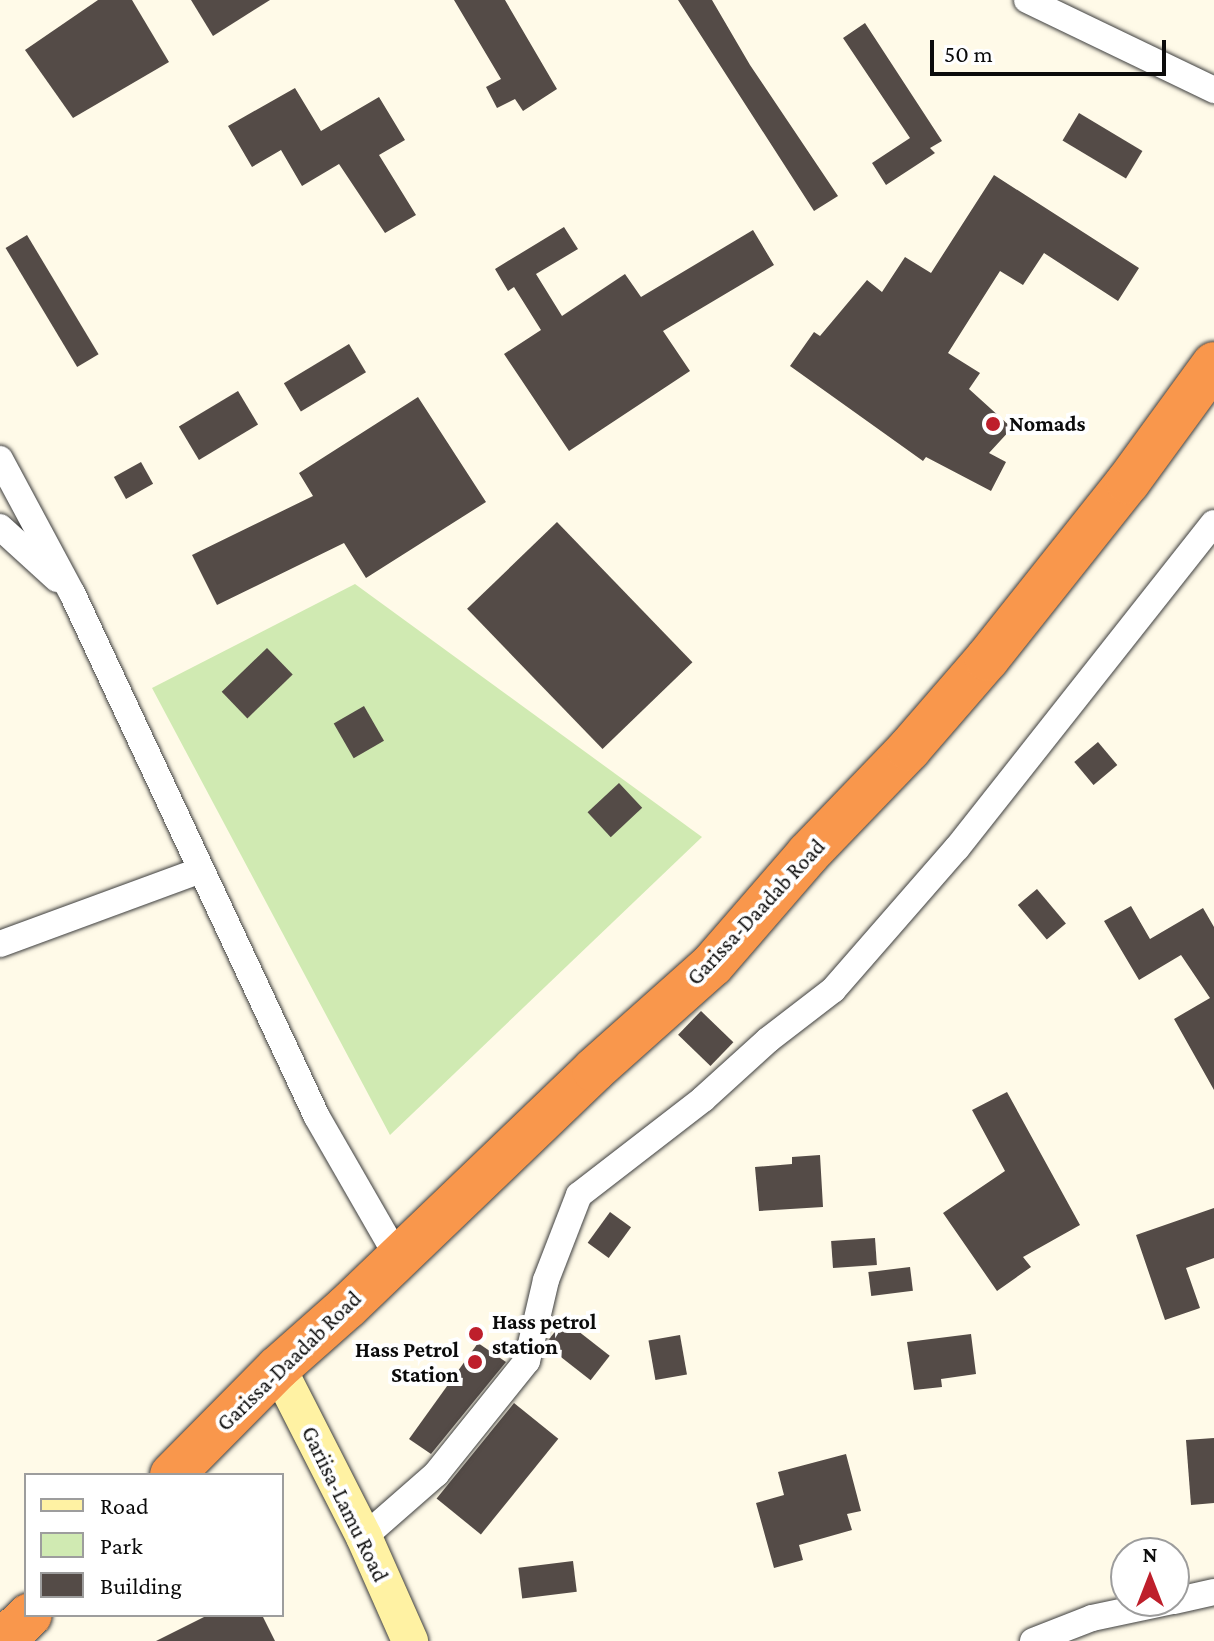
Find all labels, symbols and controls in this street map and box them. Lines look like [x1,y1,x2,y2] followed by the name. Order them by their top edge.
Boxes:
[934,24,1170,74] scale bar
[944,40,993,67] text: 50 m
[1009,411,1086,437] place label: Nomads
[984,415,1002,433] marker: Nomads
[682,834,830,990] street label: Garissa-Daadab Road
[212,1286,366,1436] street label: Garissa-Daadab Road
[492,1308,596,1360] place label: Hass petrol station
[467,1325,485,1343] marker: Hass petrol station
[355,1336,459,1388] place label: Hass Petrol Station
[466,1353,484,1371] marker: Hass Petrol Station
[296,1422,394,1586] street label: Gariisa-Lamu Road
[24,1473,284,1617] legend
[100,1492,149,1519] text: Road
[100,1532,143,1559] text: Park
[1110,1537,1190,1617] north arrow
[1143,1542,1158,1567] text: N
[100,1572,182,1599] text: Building

